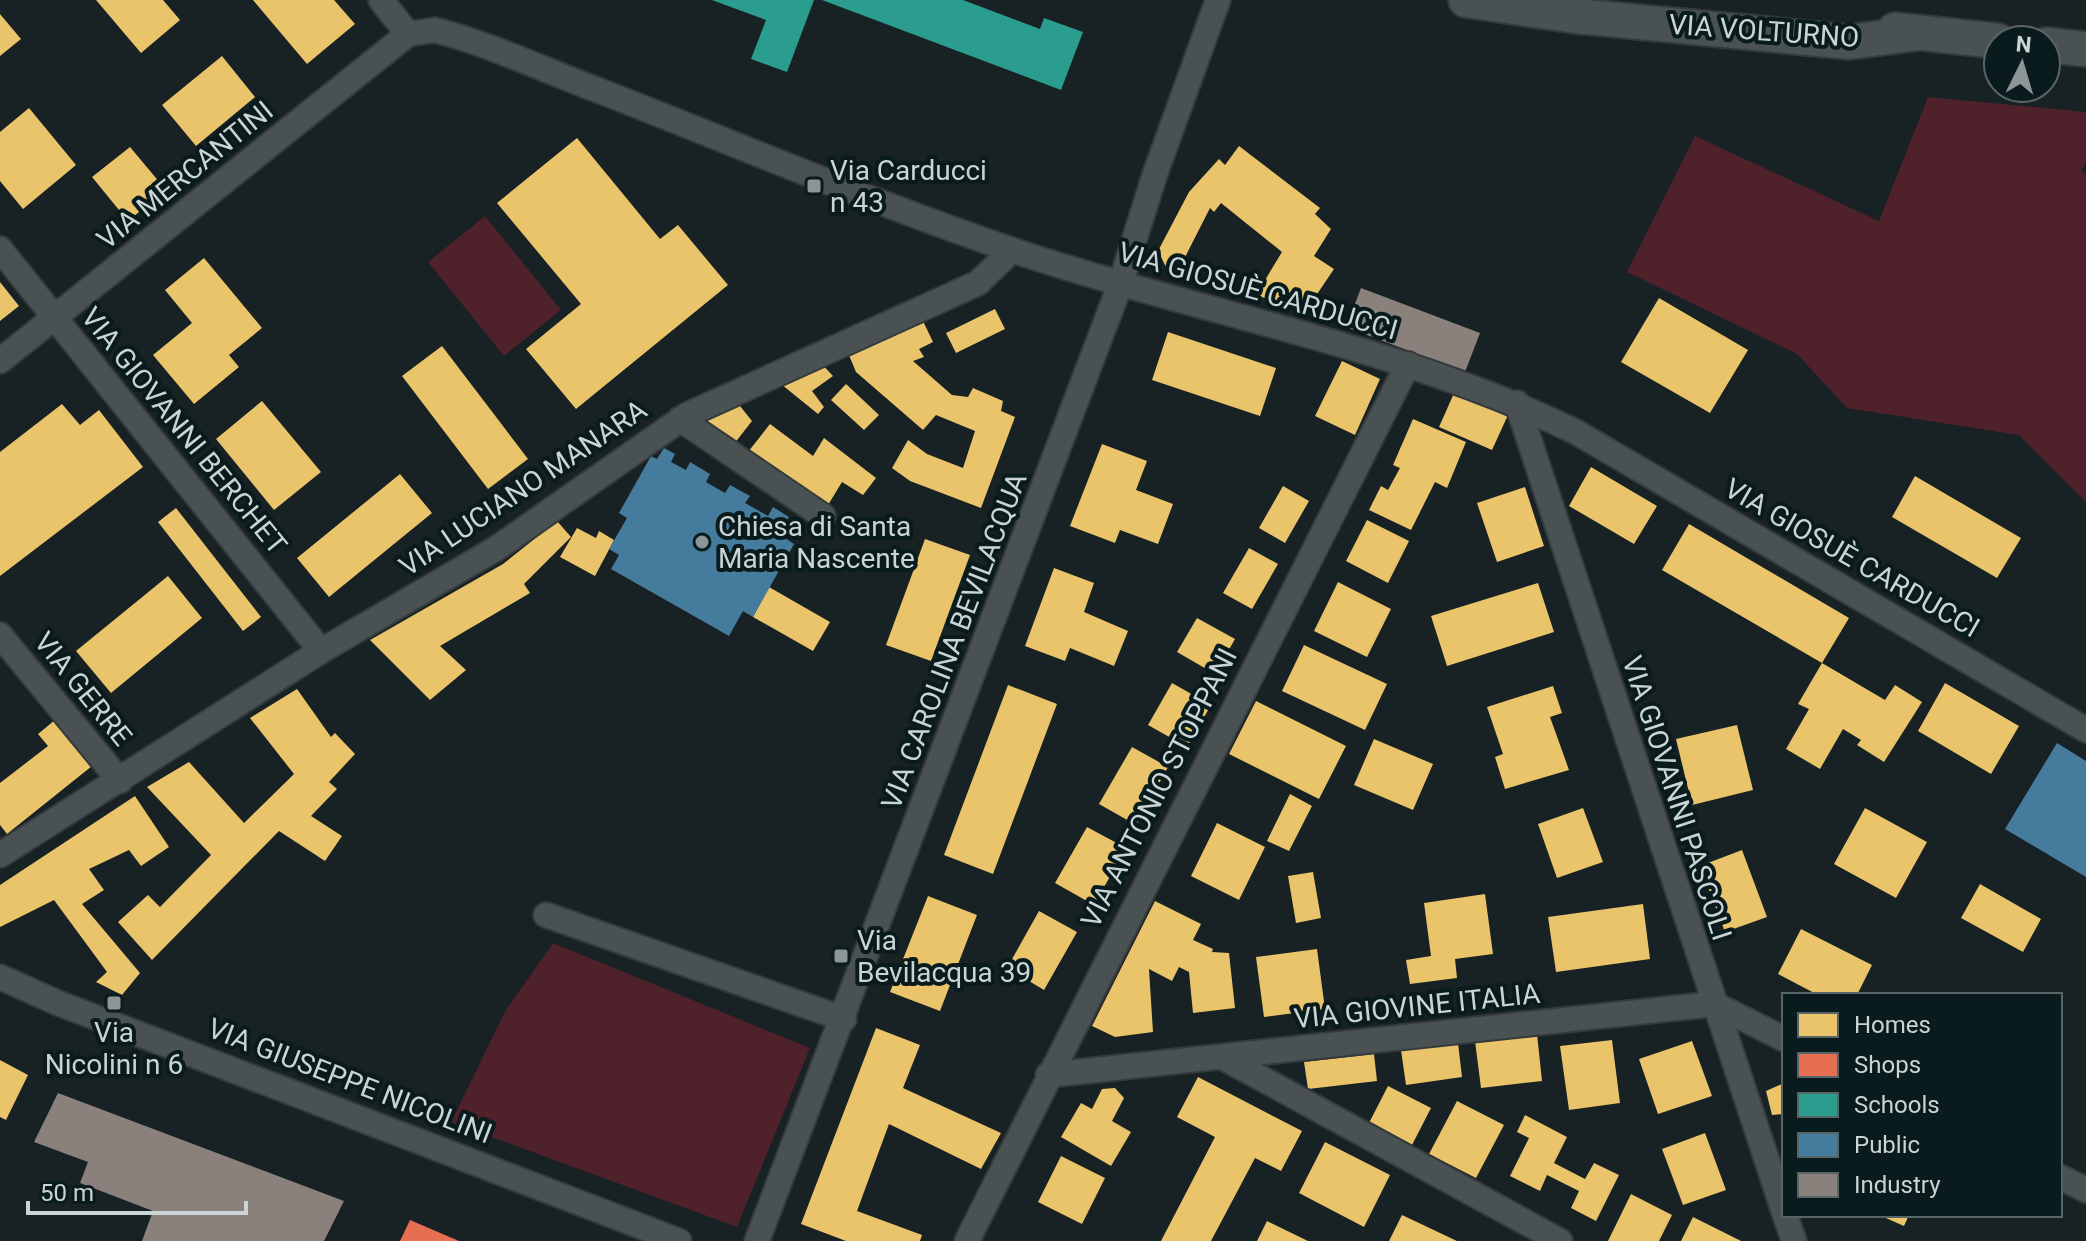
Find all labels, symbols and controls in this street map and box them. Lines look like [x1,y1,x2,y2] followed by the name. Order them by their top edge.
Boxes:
[1668,8,1860,54] street label: VIA VOLTURNO
[1982,24,2062,104] north arrow
[2015,31,2033,58] text: N
[90,94,280,256] street label: VIA MERCANTINI
[830,154,987,219] place label: Via Carducci n 43
[805,177,823,195] marker: Via Carducci n 43
[1115,235,1401,347] street label: VIA GIOSUÈ CARDUCCI
[74,301,294,561] street label: VIA GIOVANNI BERCHET
[393,393,653,583] street label: VIA LUCIANO MANARA
[874,468,1034,814] street label: VIA CAROLINA BEVILACQUA
[1719,471,1985,645] street label: VIA GIOSUÈ CARDUCCI
[718,510,915,575] place label: Chiesa di Santa Maria Nascente
[693,533,711,551] marker: Chiesa di Santa Maria Nascente
[27,626,139,752] street label: VIA GERRE
[1074,643,1244,933] street label: VIA ANTONIO STOPPANI
[1615,652,1739,944] street label: VIA GIOVANNI PASCOLI
[857,924,1031,989] place label: Via Bevilacqua 39
[832,947,850,965] marker: Via Bevilacqua 39
[1292,977,1542,1035] street label: VIA GIOVINE ITALIA
[1782,993,2062,1217] legend
[105,994,123,1012] marker: Via Nicolini n 6
[1854,1011,1931,1039] text: Homes
[203,1012,497,1150] street label: VIA GIUSEPPE NICOLINI
[45,1016,183,1081] place label: Via Nicolini n 6
[1854,1051,1921,1079] text: Shops
[1854,1091,1940,1119] text: Schools
[1854,1131,1920,1159] text: Public
[28,1165,246,1215] scale bar
[1854,1171,1941,1199] text: Industry
[40,1179,94,1207] text: 50 m

